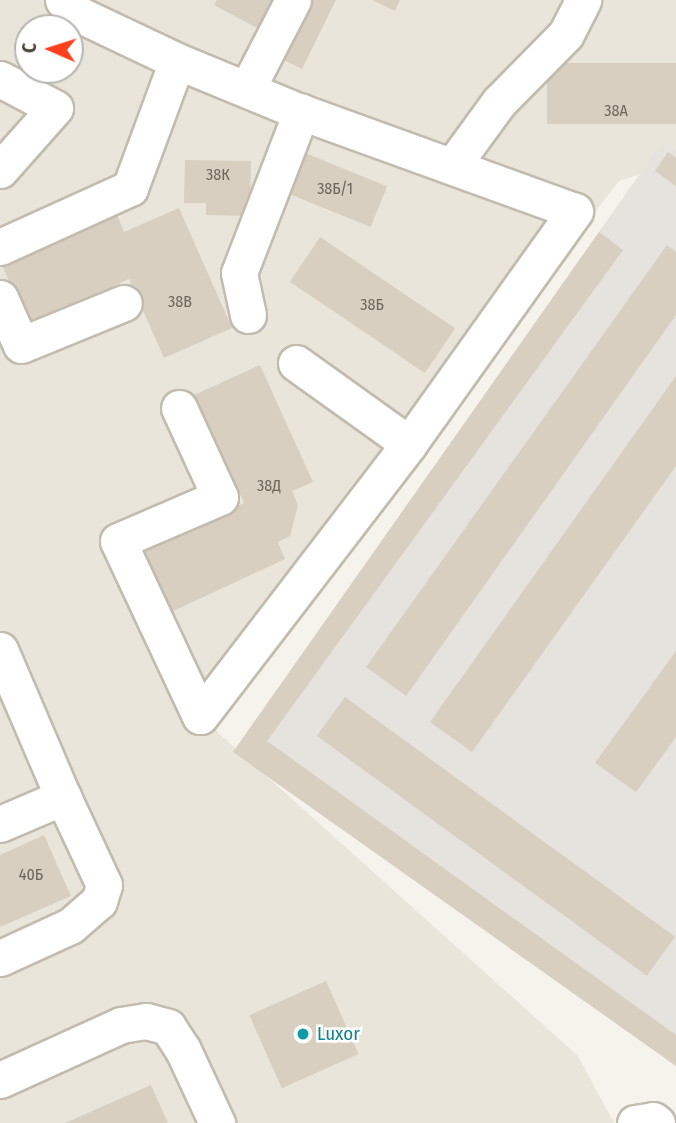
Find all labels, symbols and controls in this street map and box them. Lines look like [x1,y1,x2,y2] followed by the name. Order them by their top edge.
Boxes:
[14,14,84,84] north arrow
[18,42,41,54] text: С
[604,101,628,121] house number: 38А
[206,165,230,185] house number: 38К
[317,179,353,199] house number: 38Б/1
[168,292,192,312] house number: 38В
[360,295,384,315] house number: 38Б
[257,476,281,496] house number: 38Д
[19,865,43,885] house number: 40Б
[317,1023,360,1045] place label: Luxor
[295,1026,311,1042] marker: Luxor

